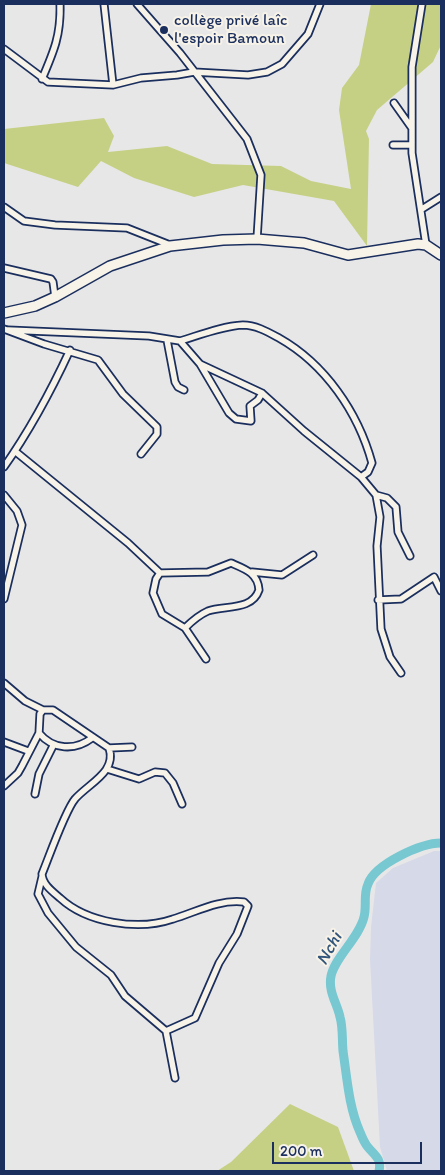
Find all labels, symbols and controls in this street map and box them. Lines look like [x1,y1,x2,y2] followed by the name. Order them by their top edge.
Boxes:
[174,11,287,49] place label: collège privé laîc l'espoir Bamoun
[158,24,170,36] marker: collège privé laîc l'espoir Bamoun
[312,929,348,969] water label: Nchi
[275,1132,425,1164] scale bar
[280,1142,322,1160] text: 200 m

